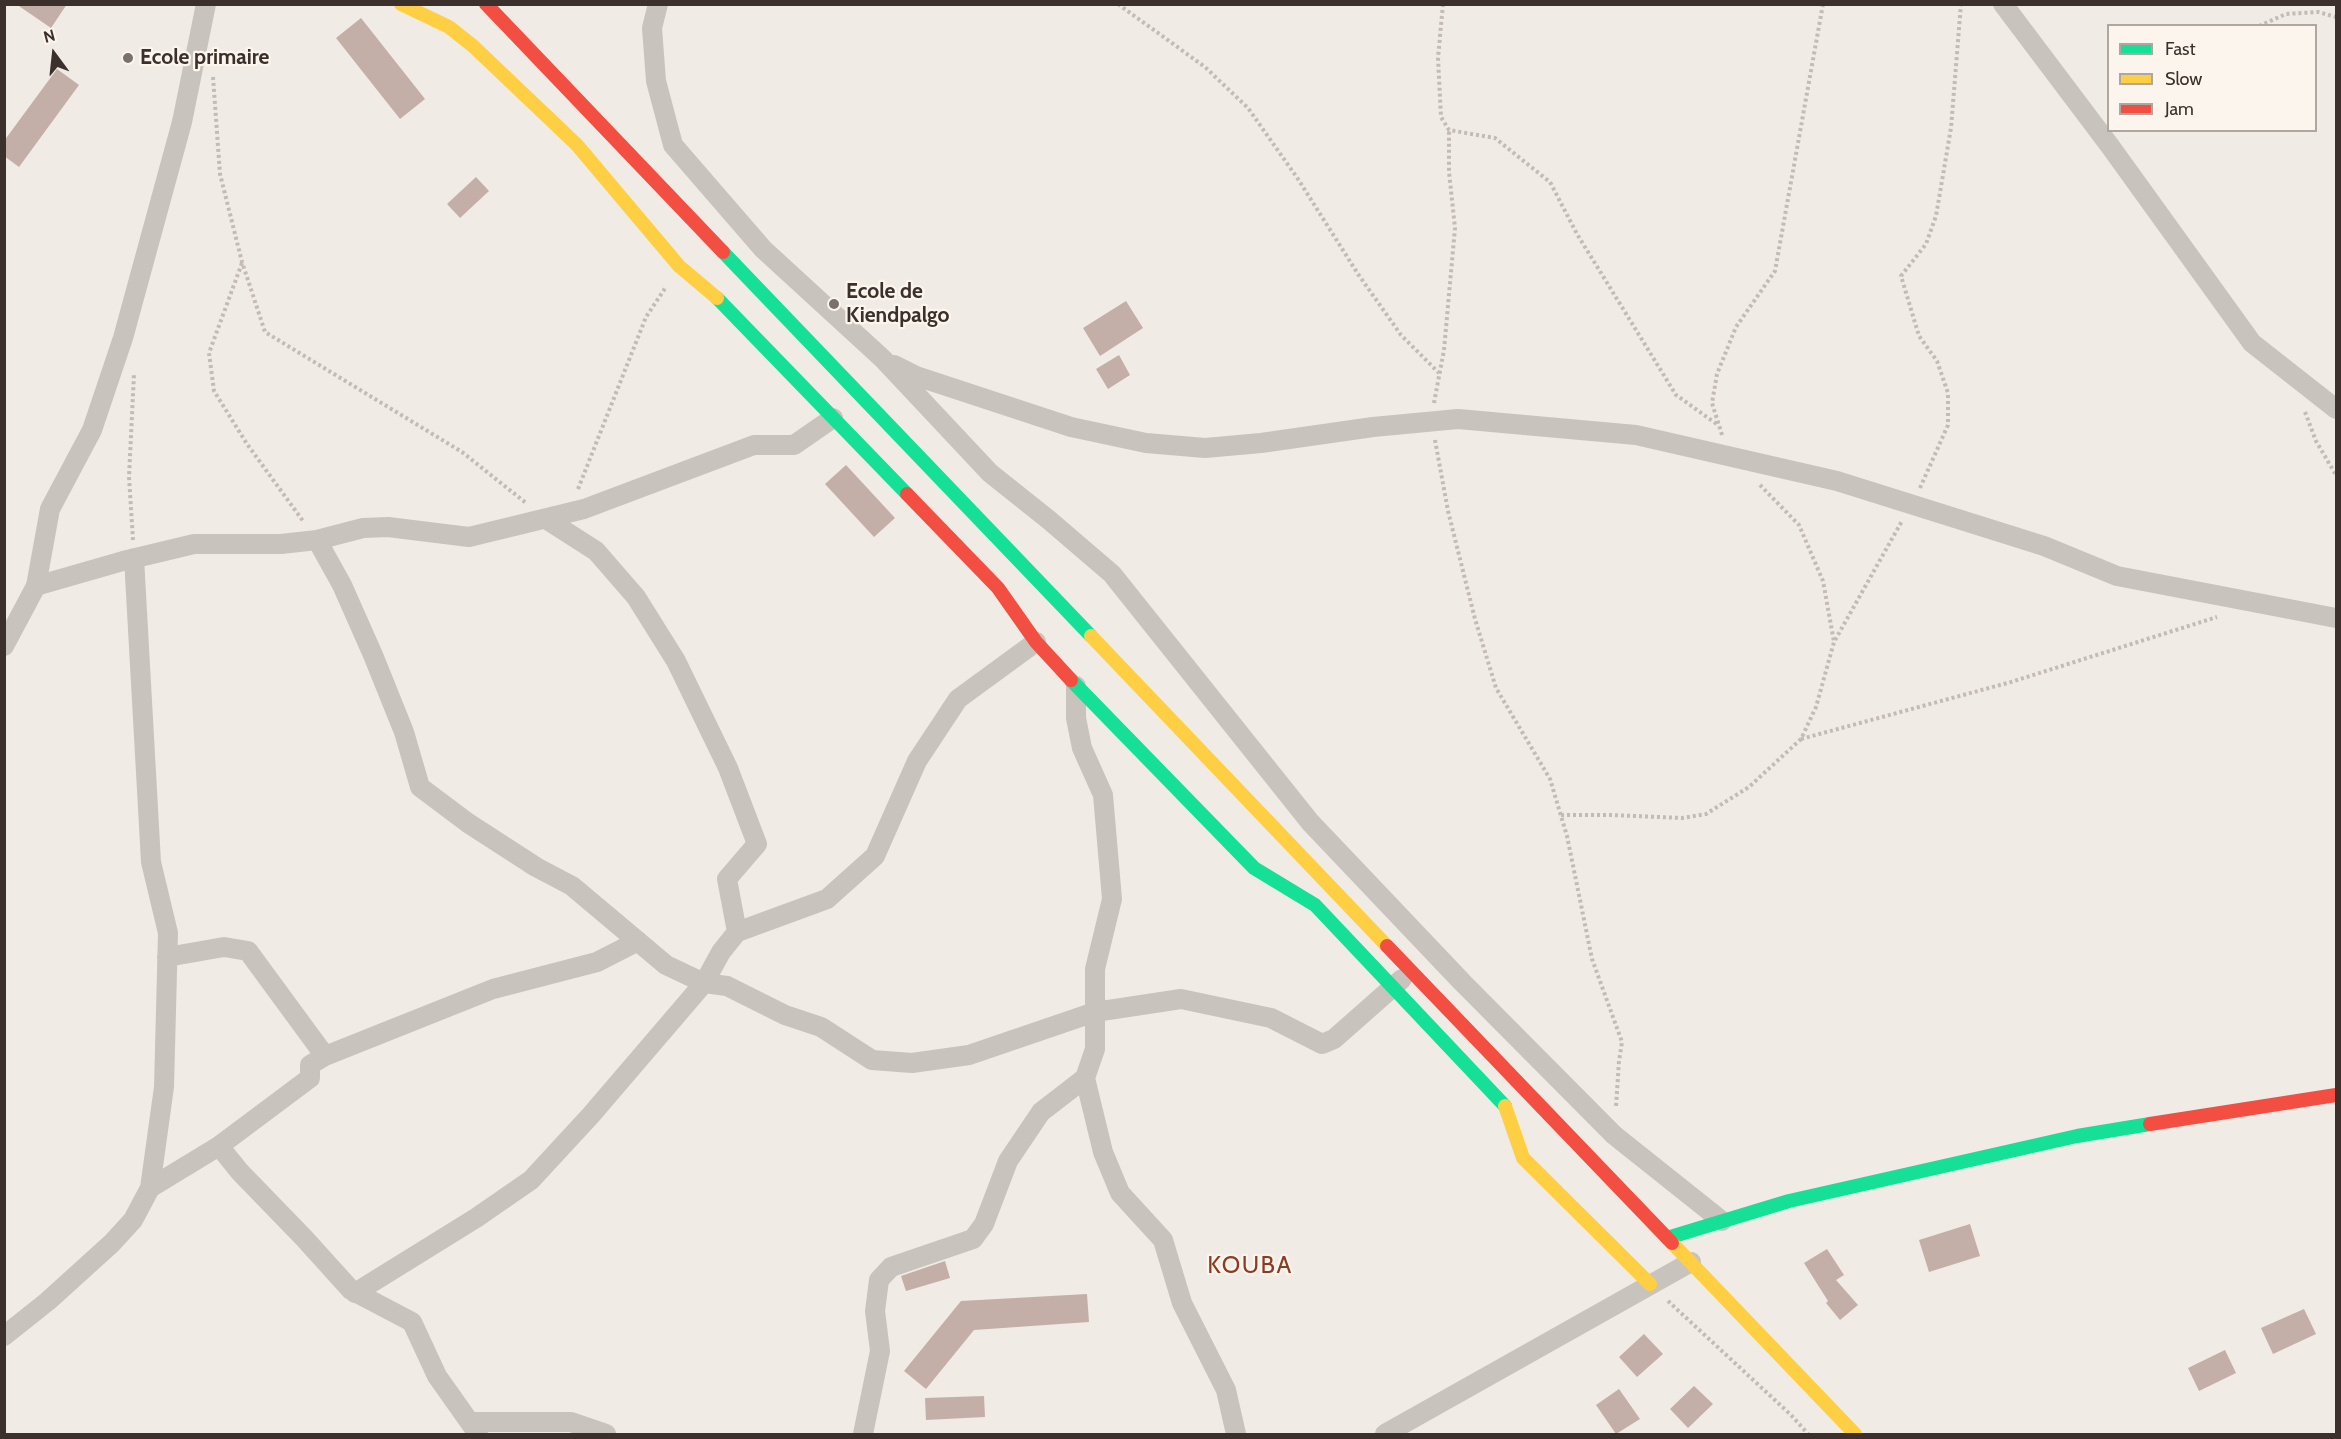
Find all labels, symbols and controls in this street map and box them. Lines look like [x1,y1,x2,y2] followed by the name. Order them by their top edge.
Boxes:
[24,24,84,84] north arrow
[2107,24,2317,132] legend
[41,25,57,47] text: N
[2165,38,2196,60] text: Fast
[140,45,269,71] place label: Ecole primaire
[121,51,135,65] marker: Ecole primaire
[2165,68,2202,90] text: Slow
[2165,98,2194,120] text: Jam
[846,279,950,329] place label: Ecole de Kiendpalgo
[827,297,841,311] marker: Ecole de Kiendpalgo
[1207,1252,1293,1280] district label: KOUBA

